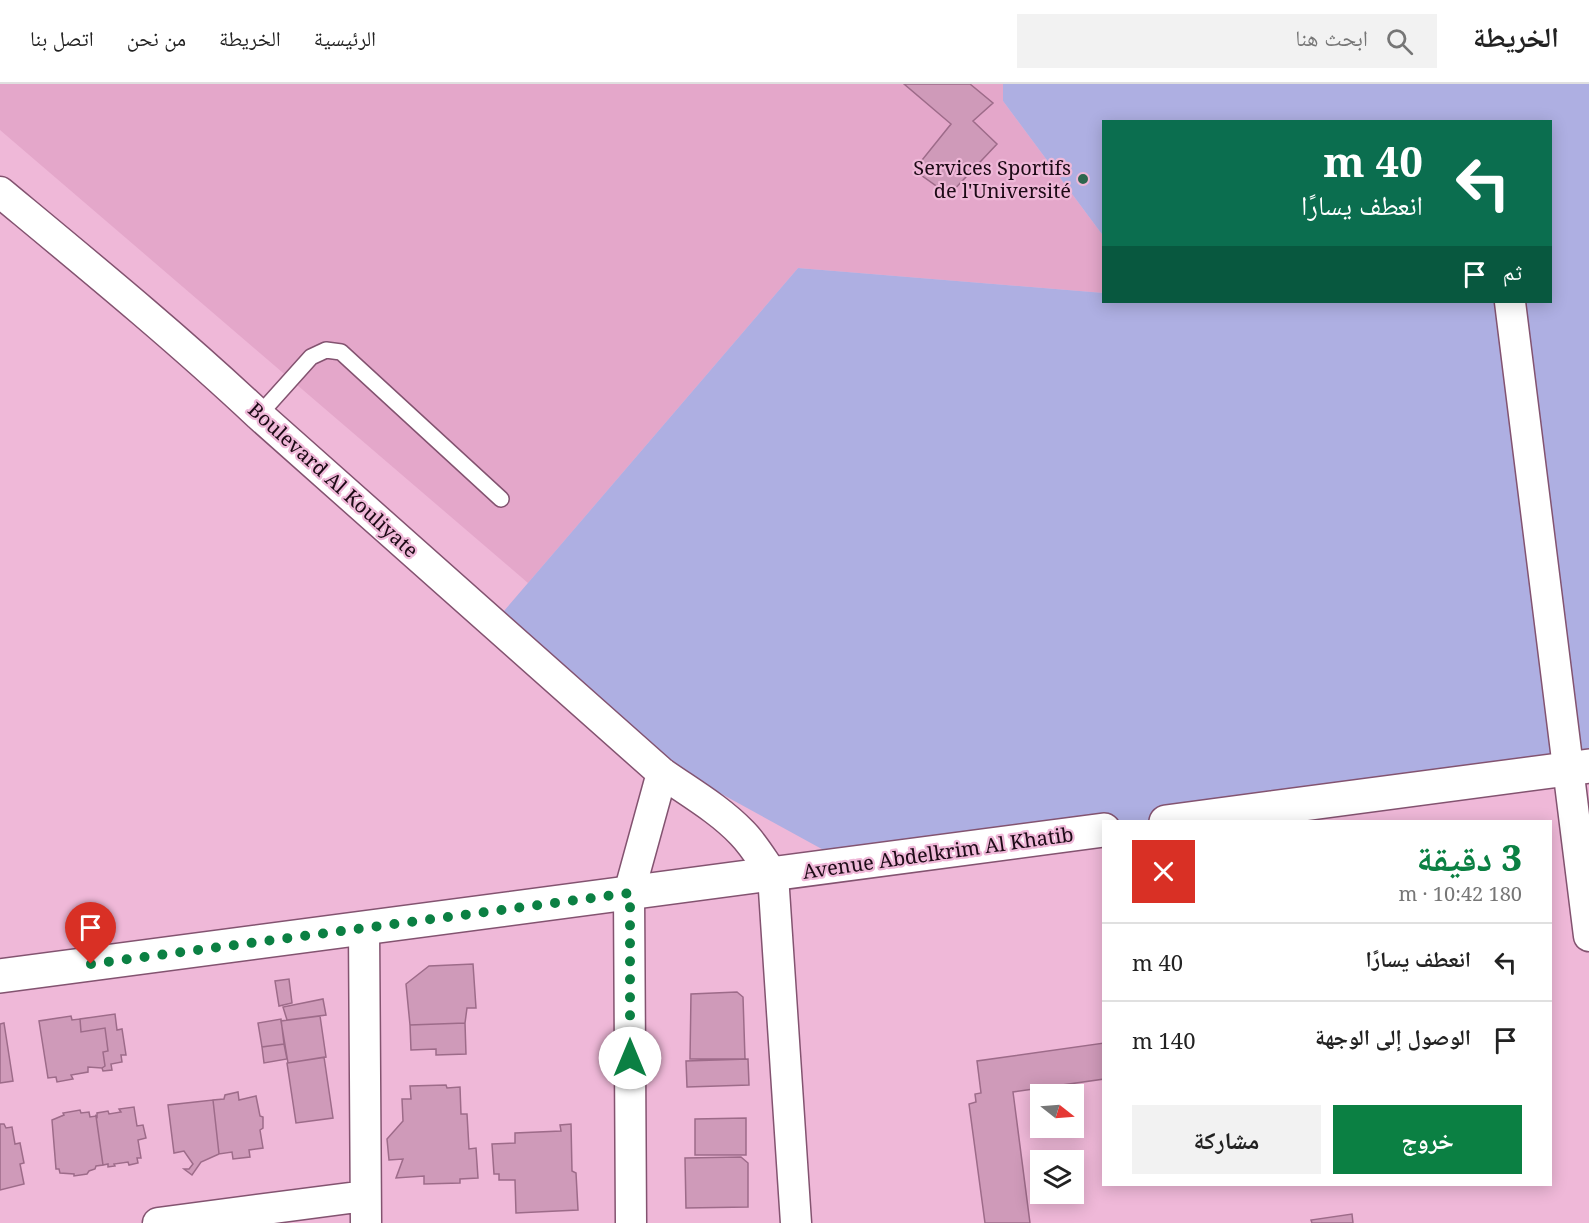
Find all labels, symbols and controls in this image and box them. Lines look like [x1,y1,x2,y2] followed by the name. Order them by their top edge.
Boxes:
[1017,14,1437,68] search box
[1473,17,1559,55] text: الخريطة
[1295,22,1368,52] text: ابحث هنا
[30,24,94,52] text: اتصل بنا
[127,24,186,52] text: من نحن
[219,24,281,52] text: الخريطة
[314,24,376,52] text: الرئيسية
[1383,25,1416,58] icon: search
[1323,132,1423,189] text: 40 m
[1444,144,1522,222] icon: left
[913,154,1071,204] place label: Services Sportifs de l'Université
[1076,172,1090,186] marker: Services Sportifs de l'Université
[1301,186,1423,223] text: انعطف يسارًا
[1503,256,1522,286] text: ثم
[1458,258,1491,291] icon: arrive
[242,396,424,563] street label: Boulevard Al Kouliyate
[801,820,1075,885] street label: Avenue Abdelkrim Al Khatib
[1417,833,1522,882] text: 3 دقيقة
[1132,840,1195,903] button: close
[1399,880,1522,907] text: 180 m · 10:42
[65,902,116,964] pin
[74,911,107,944] icon: arrive
[1366,943,1471,973] text: انعطف يسارًا
[1489,946,1522,979] icon: left
[1132,947,1183,977] text: 40 m
[1315,1021,1471,1051] text: الوصول إلى الوجهة
[1489,1024,1522,1057] icon: arrive
[1132,1025,1195,1055] text: 140 m
[598,1026,662,1090] position arrow
[1030,1084,1084,1138] north arrow
[1030,1084,1084,1204] map controls
[1132,1105,1321,1174] button: مشاركة
[1333,1105,1522,1174] button: خروج
[1030,1150,1084,1204] button: layers

